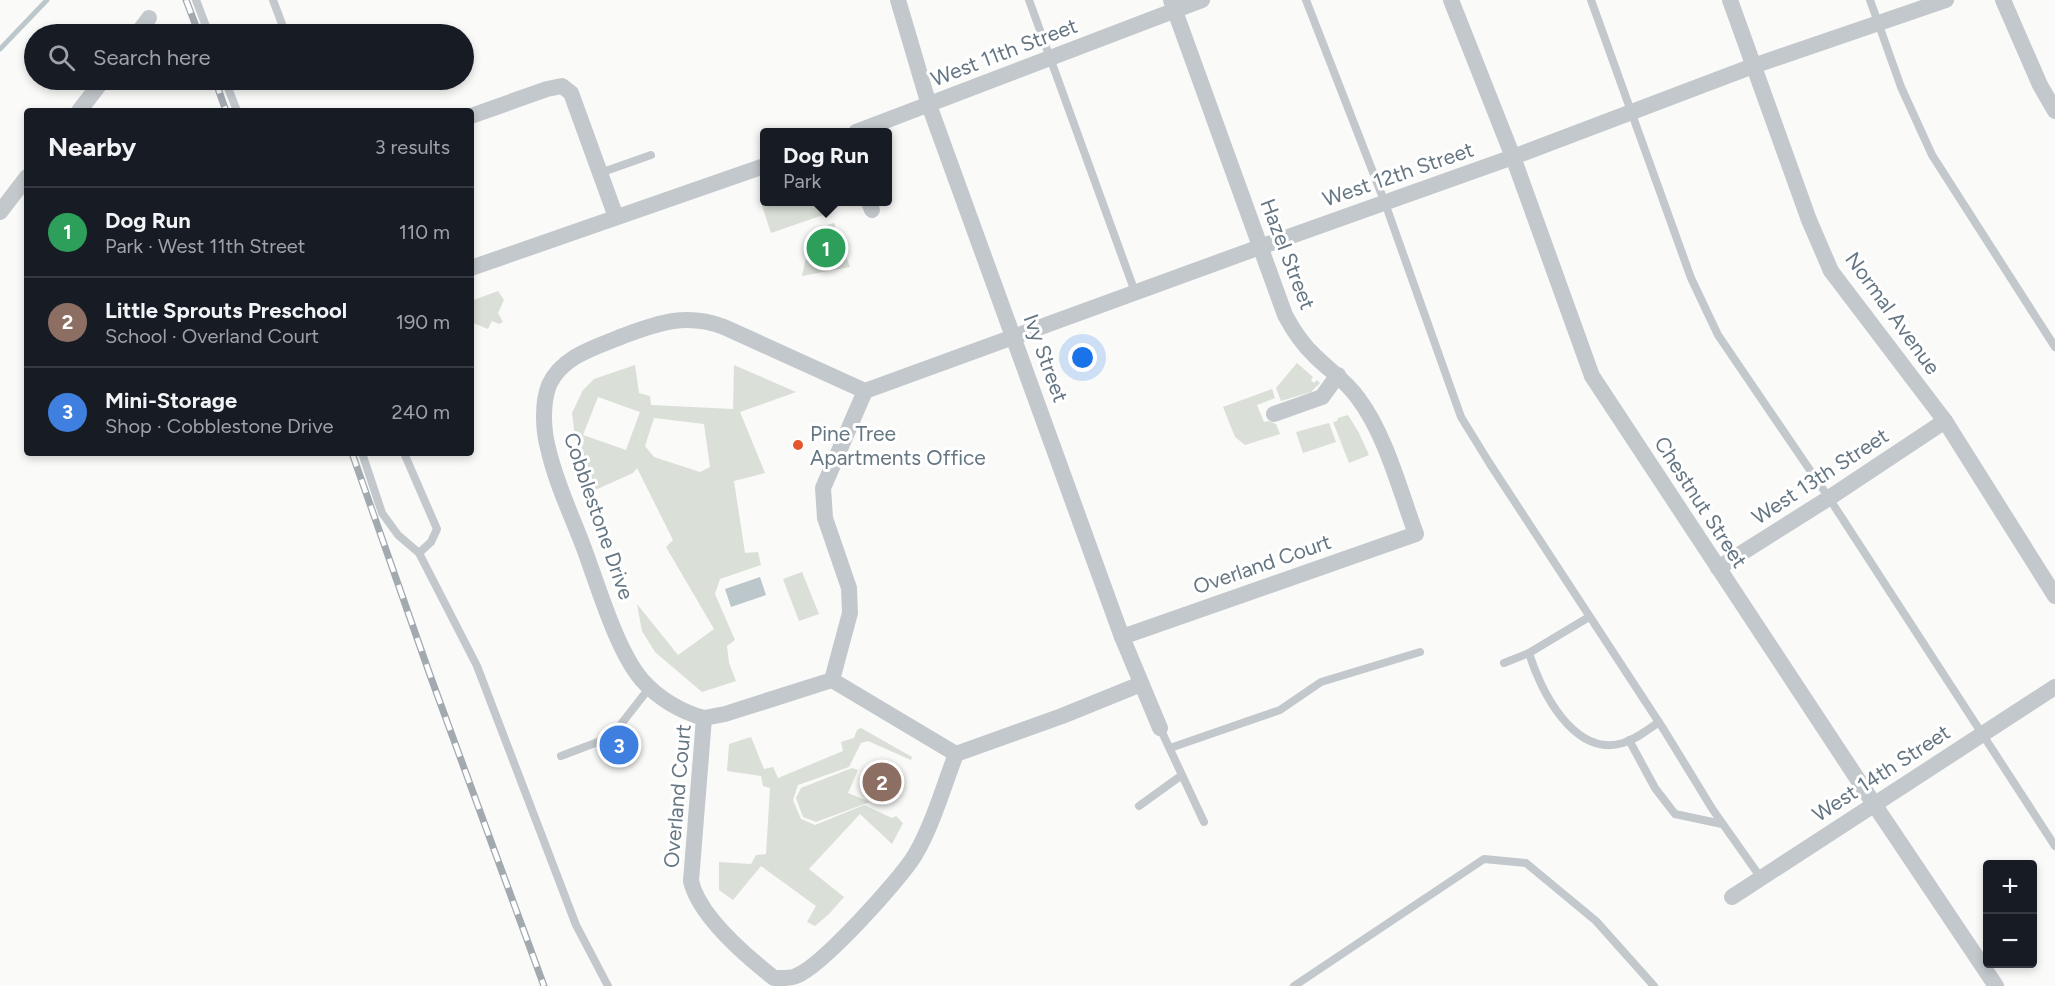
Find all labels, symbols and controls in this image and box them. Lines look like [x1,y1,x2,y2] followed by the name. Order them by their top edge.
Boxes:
[927,13,1081,91] street label: West 11th Street
[24,24,474,90] search box
[45,41,78,74] icon: search
[93,44,211,71] text: Search here
[760,128,892,206] popup
[48,131,136,163] text: Nearby
[375,135,450,159] text: 3 results
[1319,136,1477,211] street label: West 12th Street
[783,142,869,169] text: Dog Run
[783,169,821,193] text: Park
[1255,195,1321,313] street label: Hazel Street
[105,207,191,234] text: Dog Run
[63,220,72,244] text: 1
[399,220,450,244] text: 110 m
[806,226,846,270] pin: 1
[105,234,305,258] text: Park · West 11th Street
[1840,247,1946,379] street label: Normal Avenue
[105,297,347,324] text: Little Sprouts Preschool
[62,310,73,334] text: 2
[396,310,450,334] text: 190 m
[1019,311,1073,405] street label: Ivy Street
[105,324,319,348] text: School · Overland Court
[1068,343,1097,372] your location
[105,387,237,414] text: Mini-Storage
[62,400,73,424] text: 3
[392,400,450,424] text: 240 m
[105,414,333,438] text: Shop · Cobblestone Drive
[810,421,986,470] place label: Pine Tree Apartments Office
[1747,423,1893,529] street label: West 13th Street
[559,429,639,603] street label: Cobblestone Drive
[1649,432,1753,572] street label: Chestnut Street
[791,438,805,452] marker: Pine Tree Apartments Office
[1190,529,1334,599] street label: Overland Court
[1807,719,1955,827] street label: West 14th Street
[600,722,638,768] pin: 3
[658,723,696,869] street label: Overland Court
[862,760,902,804] pin: 2
[1983,860,2037,968] map controls
[1983,860,2037,914] button: +
[1983,914,2037,968] button: −

